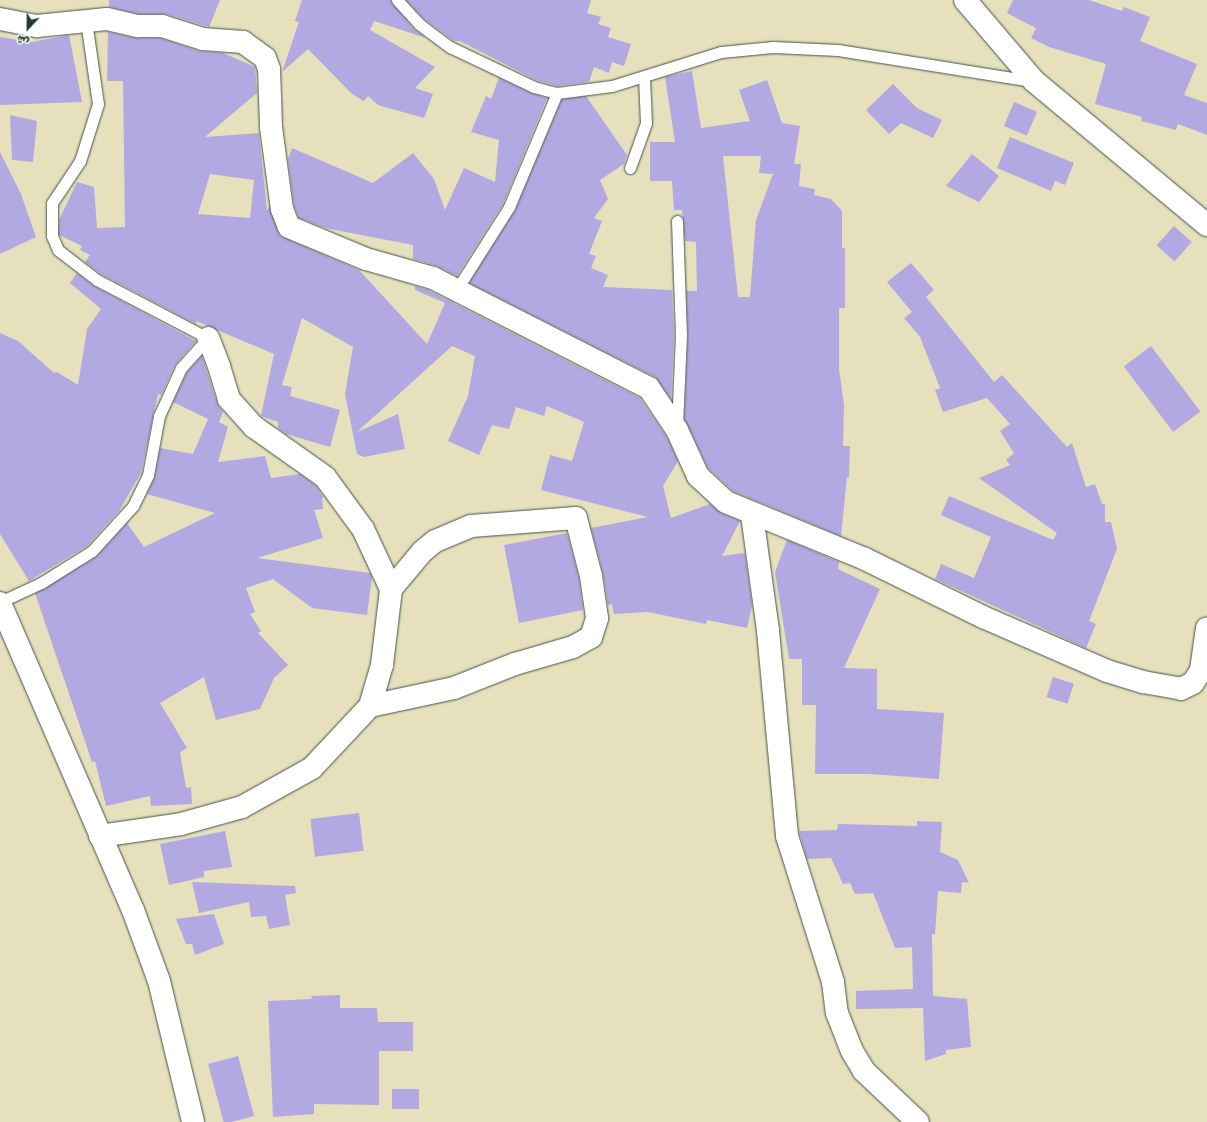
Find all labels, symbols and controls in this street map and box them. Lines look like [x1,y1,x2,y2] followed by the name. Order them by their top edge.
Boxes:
[8,8,48,48] north arrow
[15,29,32,49] text: ش

